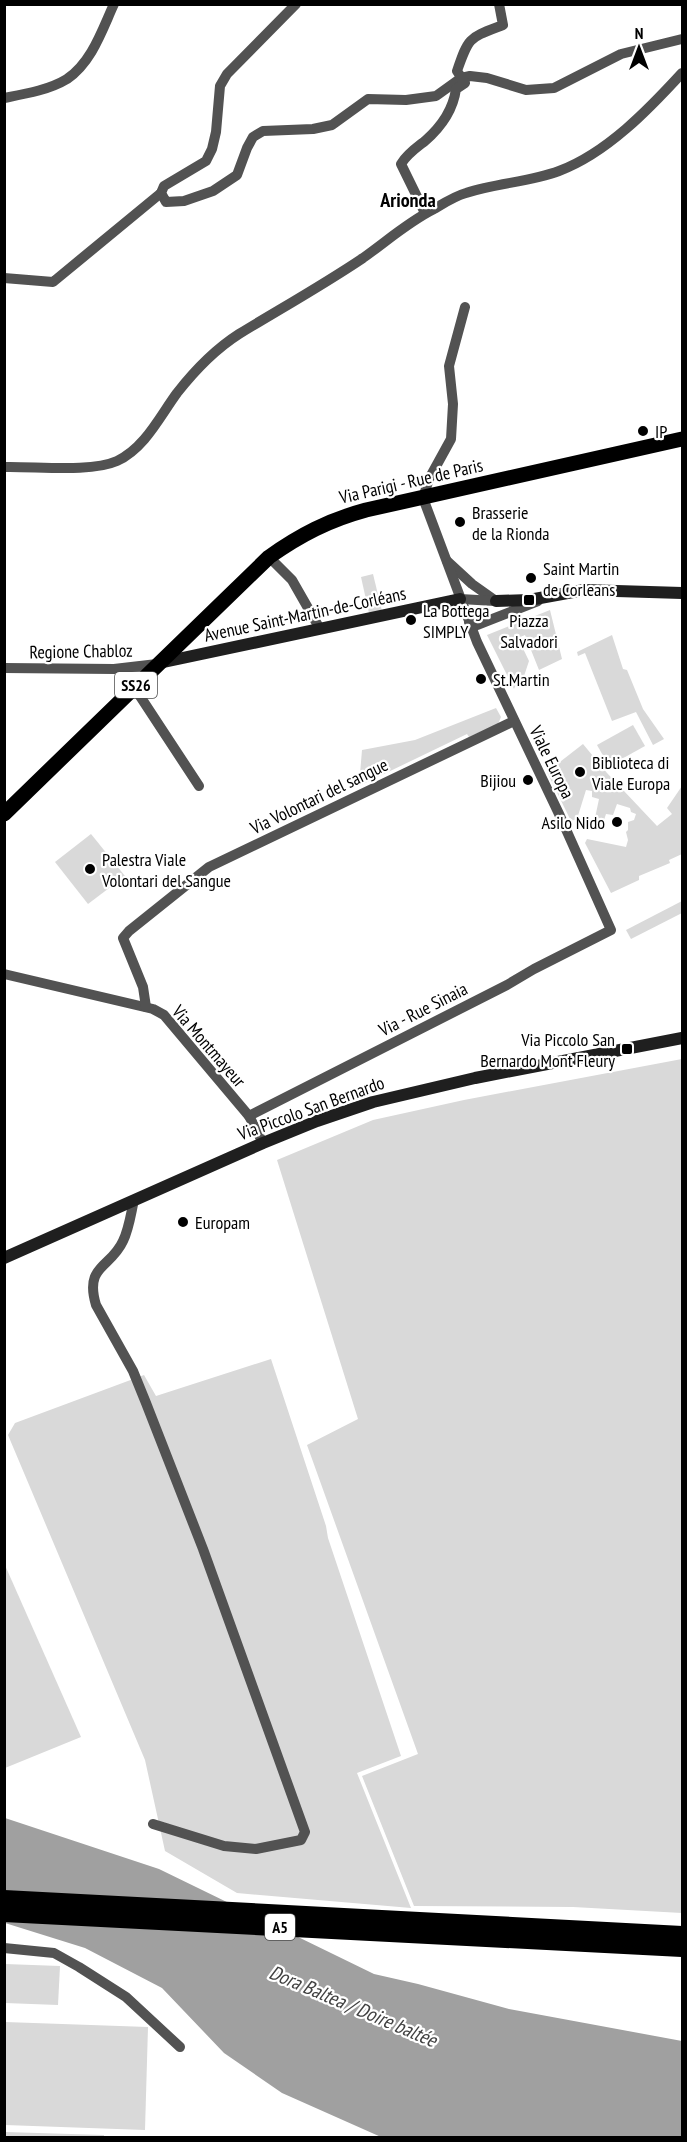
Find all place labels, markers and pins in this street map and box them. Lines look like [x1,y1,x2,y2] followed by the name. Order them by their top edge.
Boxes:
[655,420,667,443] place label: IP
[636,424,650,438] marker: IP
[472,501,549,545] place label: Brasserie de la Rionda
[453,515,467,529] marker: Brasserie de la Rionda
[543,557,619,601] place label: Saint Martin de Corleans
[524,571,538,585] marker: Saint Martin de Corleans
[522,593,536,607] marker: Piazza Salvadori
[423,599,490,643] place label: La Bottega SIMPLY
[500,609,558,653] place label: Piazza Salvadori
[404,613,418,627] marker: La Bottega SIMPLY
[493,668,550,691] place label: St.Martin
[474,672,488,686] marker: St.Martin
[591,751,670,795] place label: Biblioteca di Viale Europa
[573,765,587,779] marker: Biblioteca di Viale Europa
[480,769,516,792] place label: Bijiou
[521,773,535,787] marker: Bijiou
[542,811,605,834] place label: Asilo Nido
[610,815,624,829] marker: Asilo Nido
[101,848,231,892] place label: Palestra Viale Volontari del Sangue
[83,862,97,876] marker: Palestra Viale Volontari del Sangue
[480,1028,615,1072] place label: Via Piccolo San Bernardo Mont Fleury
[620,1042,634,1056] marker: Via Piccolo San Bernardo Mont Fleury
[195,1211,250,1234] place label: Europam
[176,1215,190,1229] marker: Europam

